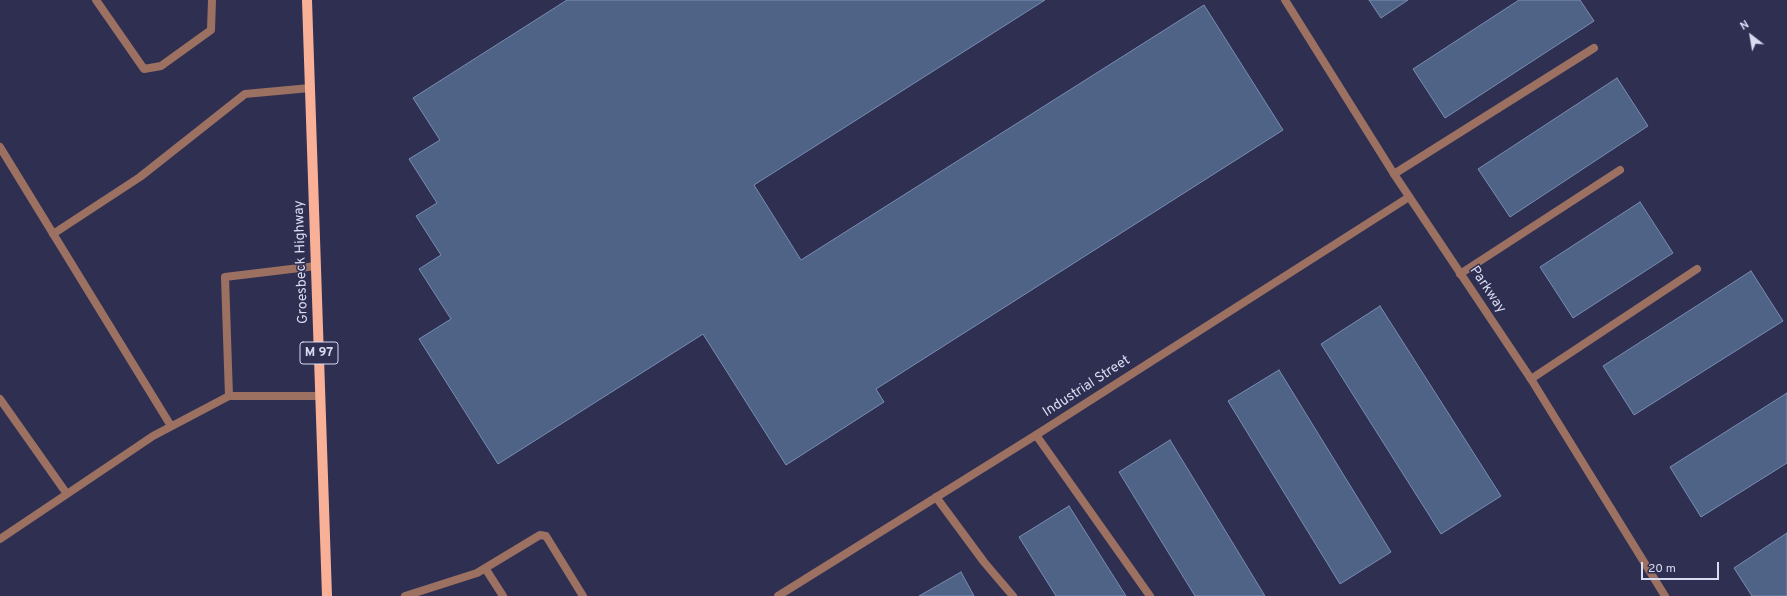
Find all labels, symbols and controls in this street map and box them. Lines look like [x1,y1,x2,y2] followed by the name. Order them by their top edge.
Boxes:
[1731,16,1771,56] north arrow
[1738,18,1752,34] text: N
[291,200,313,324] street label: Groesbeck Highway
[1465,263,1509,317] street label: Parkway
[300,342,338,364] road number: M 97
[1040,353,1134,421] street label: Industrial Street
[1643,554,1721,580] scale bar
[1648,561,1676,577] text: 20 m

